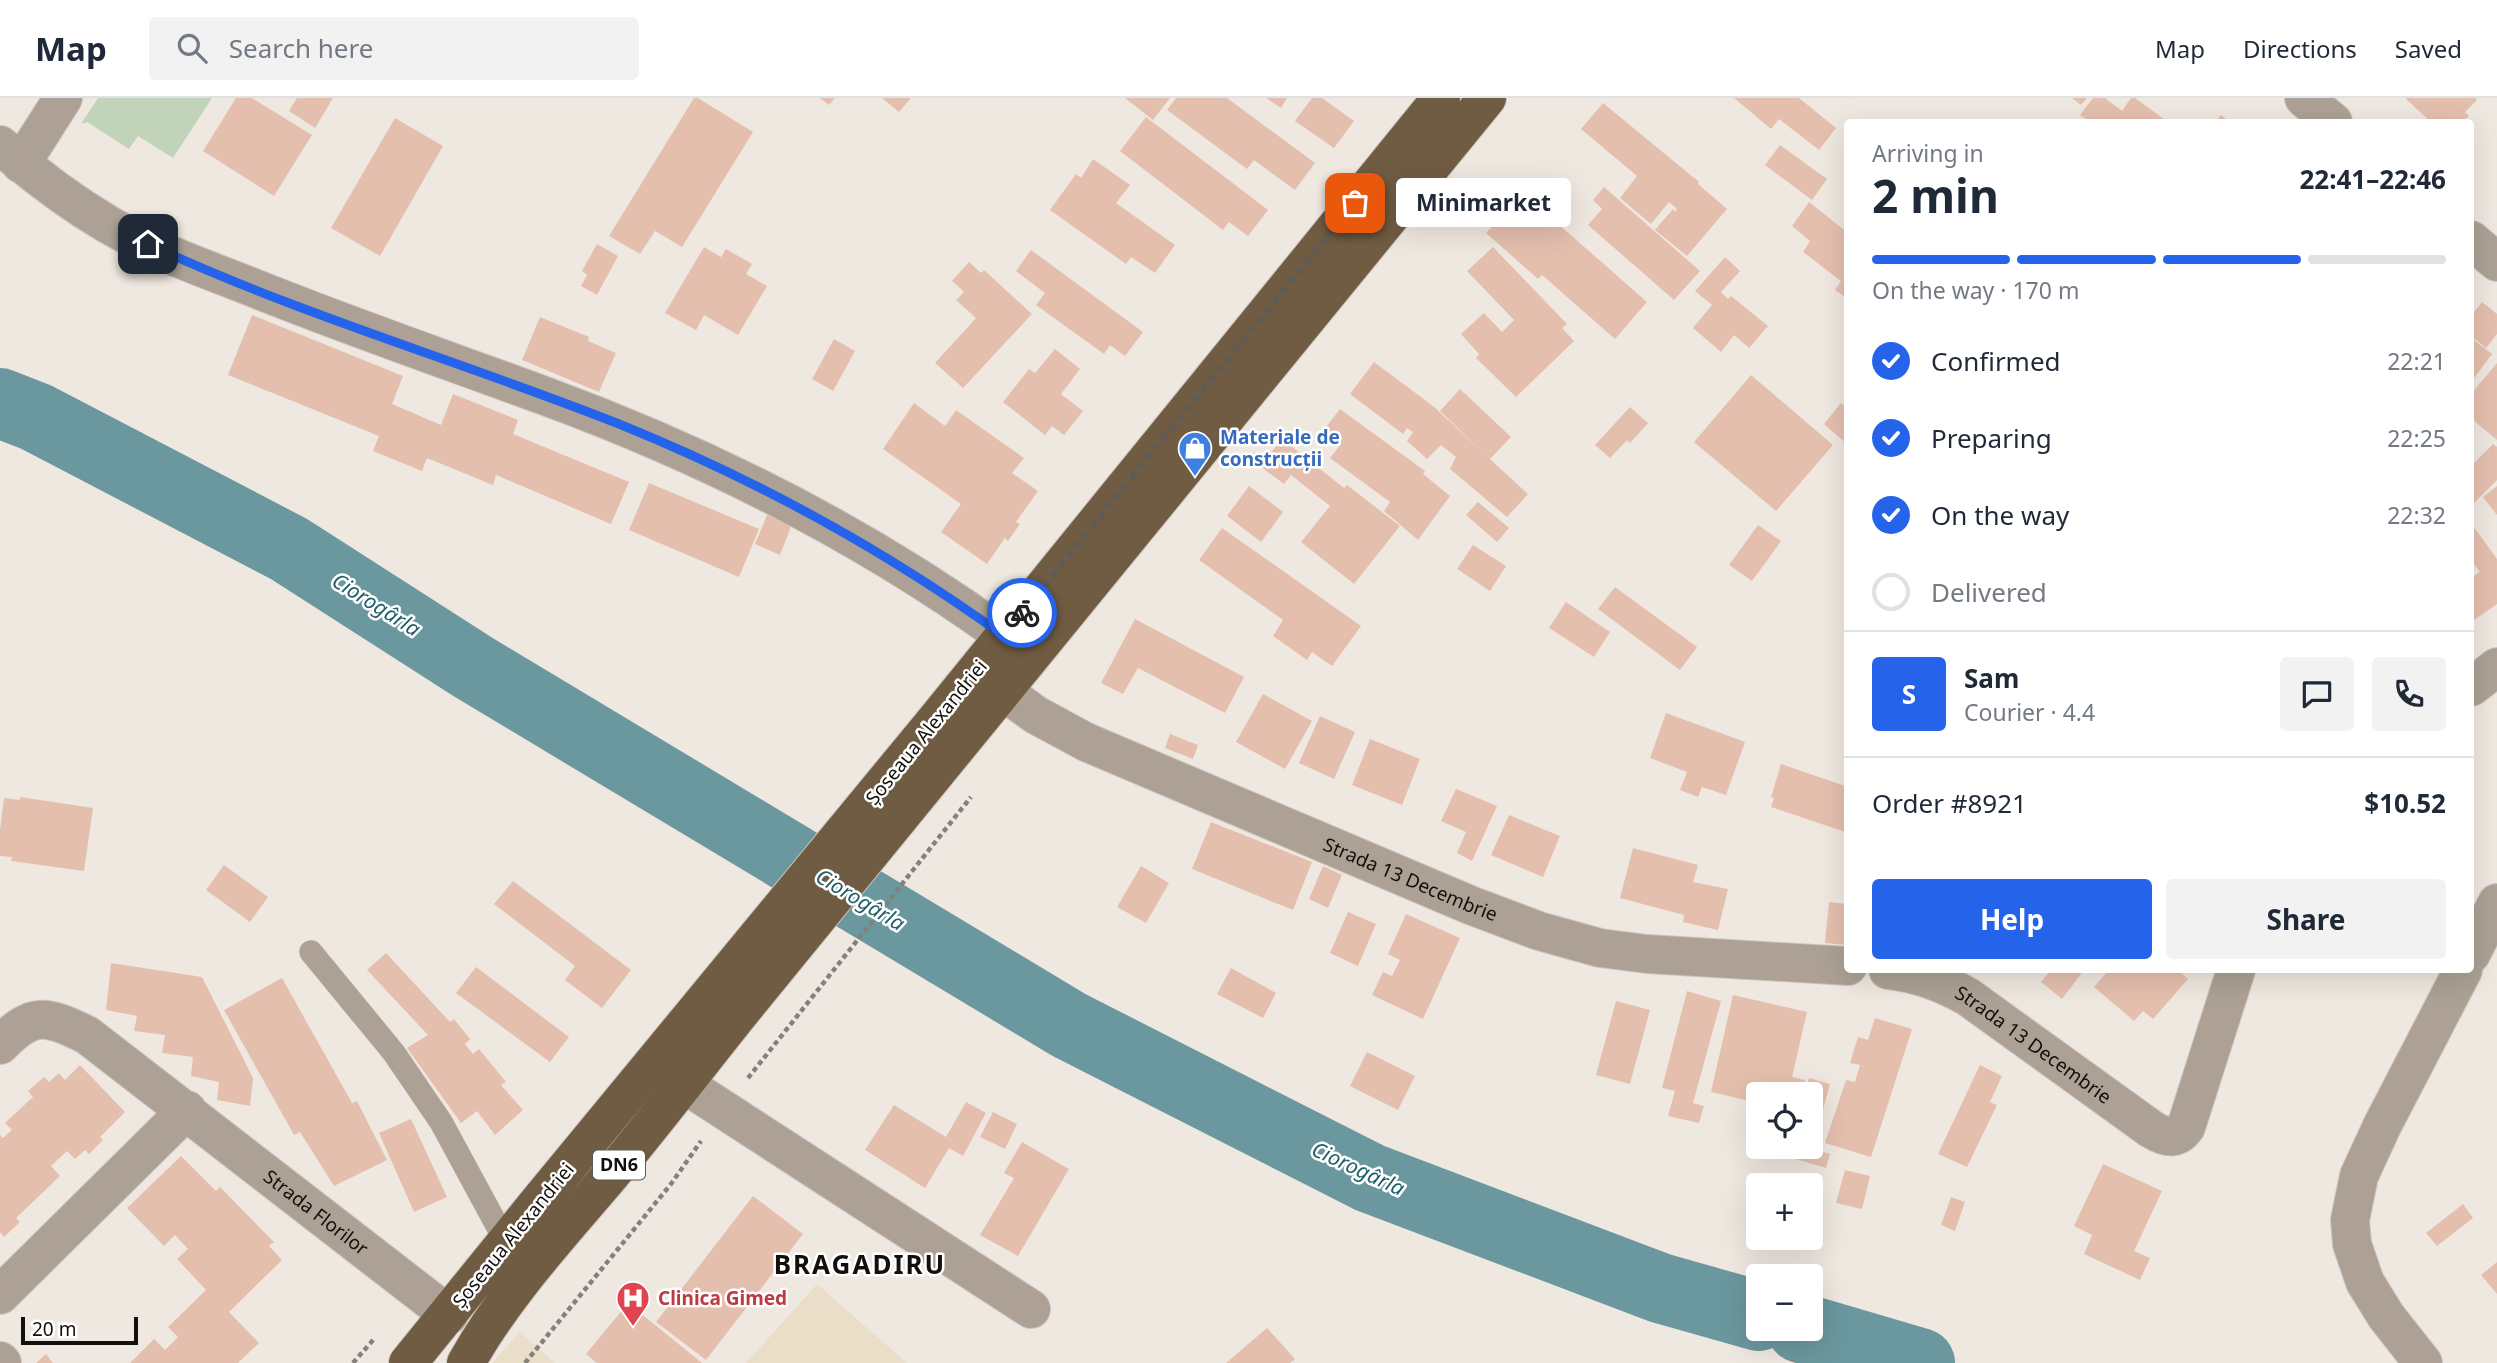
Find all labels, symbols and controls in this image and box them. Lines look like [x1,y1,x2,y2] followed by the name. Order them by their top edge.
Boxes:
[149,17,639,80] search box
[35,26,107,71] text: Map
[173,29,211,67] icon: search
[229,30,373,66] text: Search here
[2155,32,2205,65] text: Map
[2243,32,2357,65] text: Directions
[2395,32,2462,65] text: Saved
[1872,137,1984,169] text: Arriving in
[2299,161,2446,197] text: 22:41–22:46
[1872,164,1999,226] text: 2 min
[1325,173,1385,233] pin
[1397,178,1572,228] callout: Minimarket
[1336,184,1374,222] icon: bag
[1416,186,1551,218] text: Minimarket
[118,214,178,274] pin
[129,225,167,263] icon: home
[1872,274,2079,306] text: On the way · 170 m
[1872,342,1910,380] icon: check
[1931,343,2061,379] text: Confirmed
[2387,345,2446,377] text: 22:21
[1872,419,1910,457] icon: check
[1931,420,2052,456] text: Preparing
[2387,422,2446,454] text: 22:25
[1220,424,1340,472] place label: Materiale de construcții
[1176,429,1214,478] shop icon: Materiale de construcții
[1872,496,1910,534] icon: check
[1931,497,2069,533] text: On the way
[2387,499,2446,531] text: 22:32
[327,566,426,642] water label: Ciorogârla
[1931,574,2047,610] text: Delivered
[987,578,1057,648] courier
[1003,594,1041,632] icon: bike
[859,654,993,810] street label: Șoseaua Alexandriei
[2280,657,2354,731] button: chat
[2372,657,2446,731] button: phone
[1964,660,2019,696] text: Sam
[1902,676,1916,712] text: S
[1964,696,2095,728] text: Courier · 4.4
[1872,785,2027,821] text: Order #8921
[2364,785,2446,821] text: $10.52
[1319,831,1501,927] street label: Strada 13 Decembrie
[811,862,910,937] water label: Ciorogârla
[1872,879,2152,959] button: Help
[2166,879,2446,959] button: Share
[1951,979,2117,1110] street label: Strada 13 Decembrie
[1746,1082,1823,1341] map controls
[1746,1082,1823,1159] button: locate
[1308,1134,1409,1202] water label: Ciorogârla
[593,1150,645,1180] road number: DN6
[446,1157,580,1313] street label: Șoseaua Alexandriei
[258,1163,374,1261] street label: Strada Florilor
[1746,1173,1823,1250] button: +
[774,1246,946,1282] district label: BRAGADIRU
[1746,1264,1823,1341] button: −
[614,1279,652,1328] hospital icon: Clinica Gimed
[658,1285,787,1311] place label: Clinica Gimed
[21,1314,138,1346] scale bar
[32,1316,76,1342] text: 20 m

